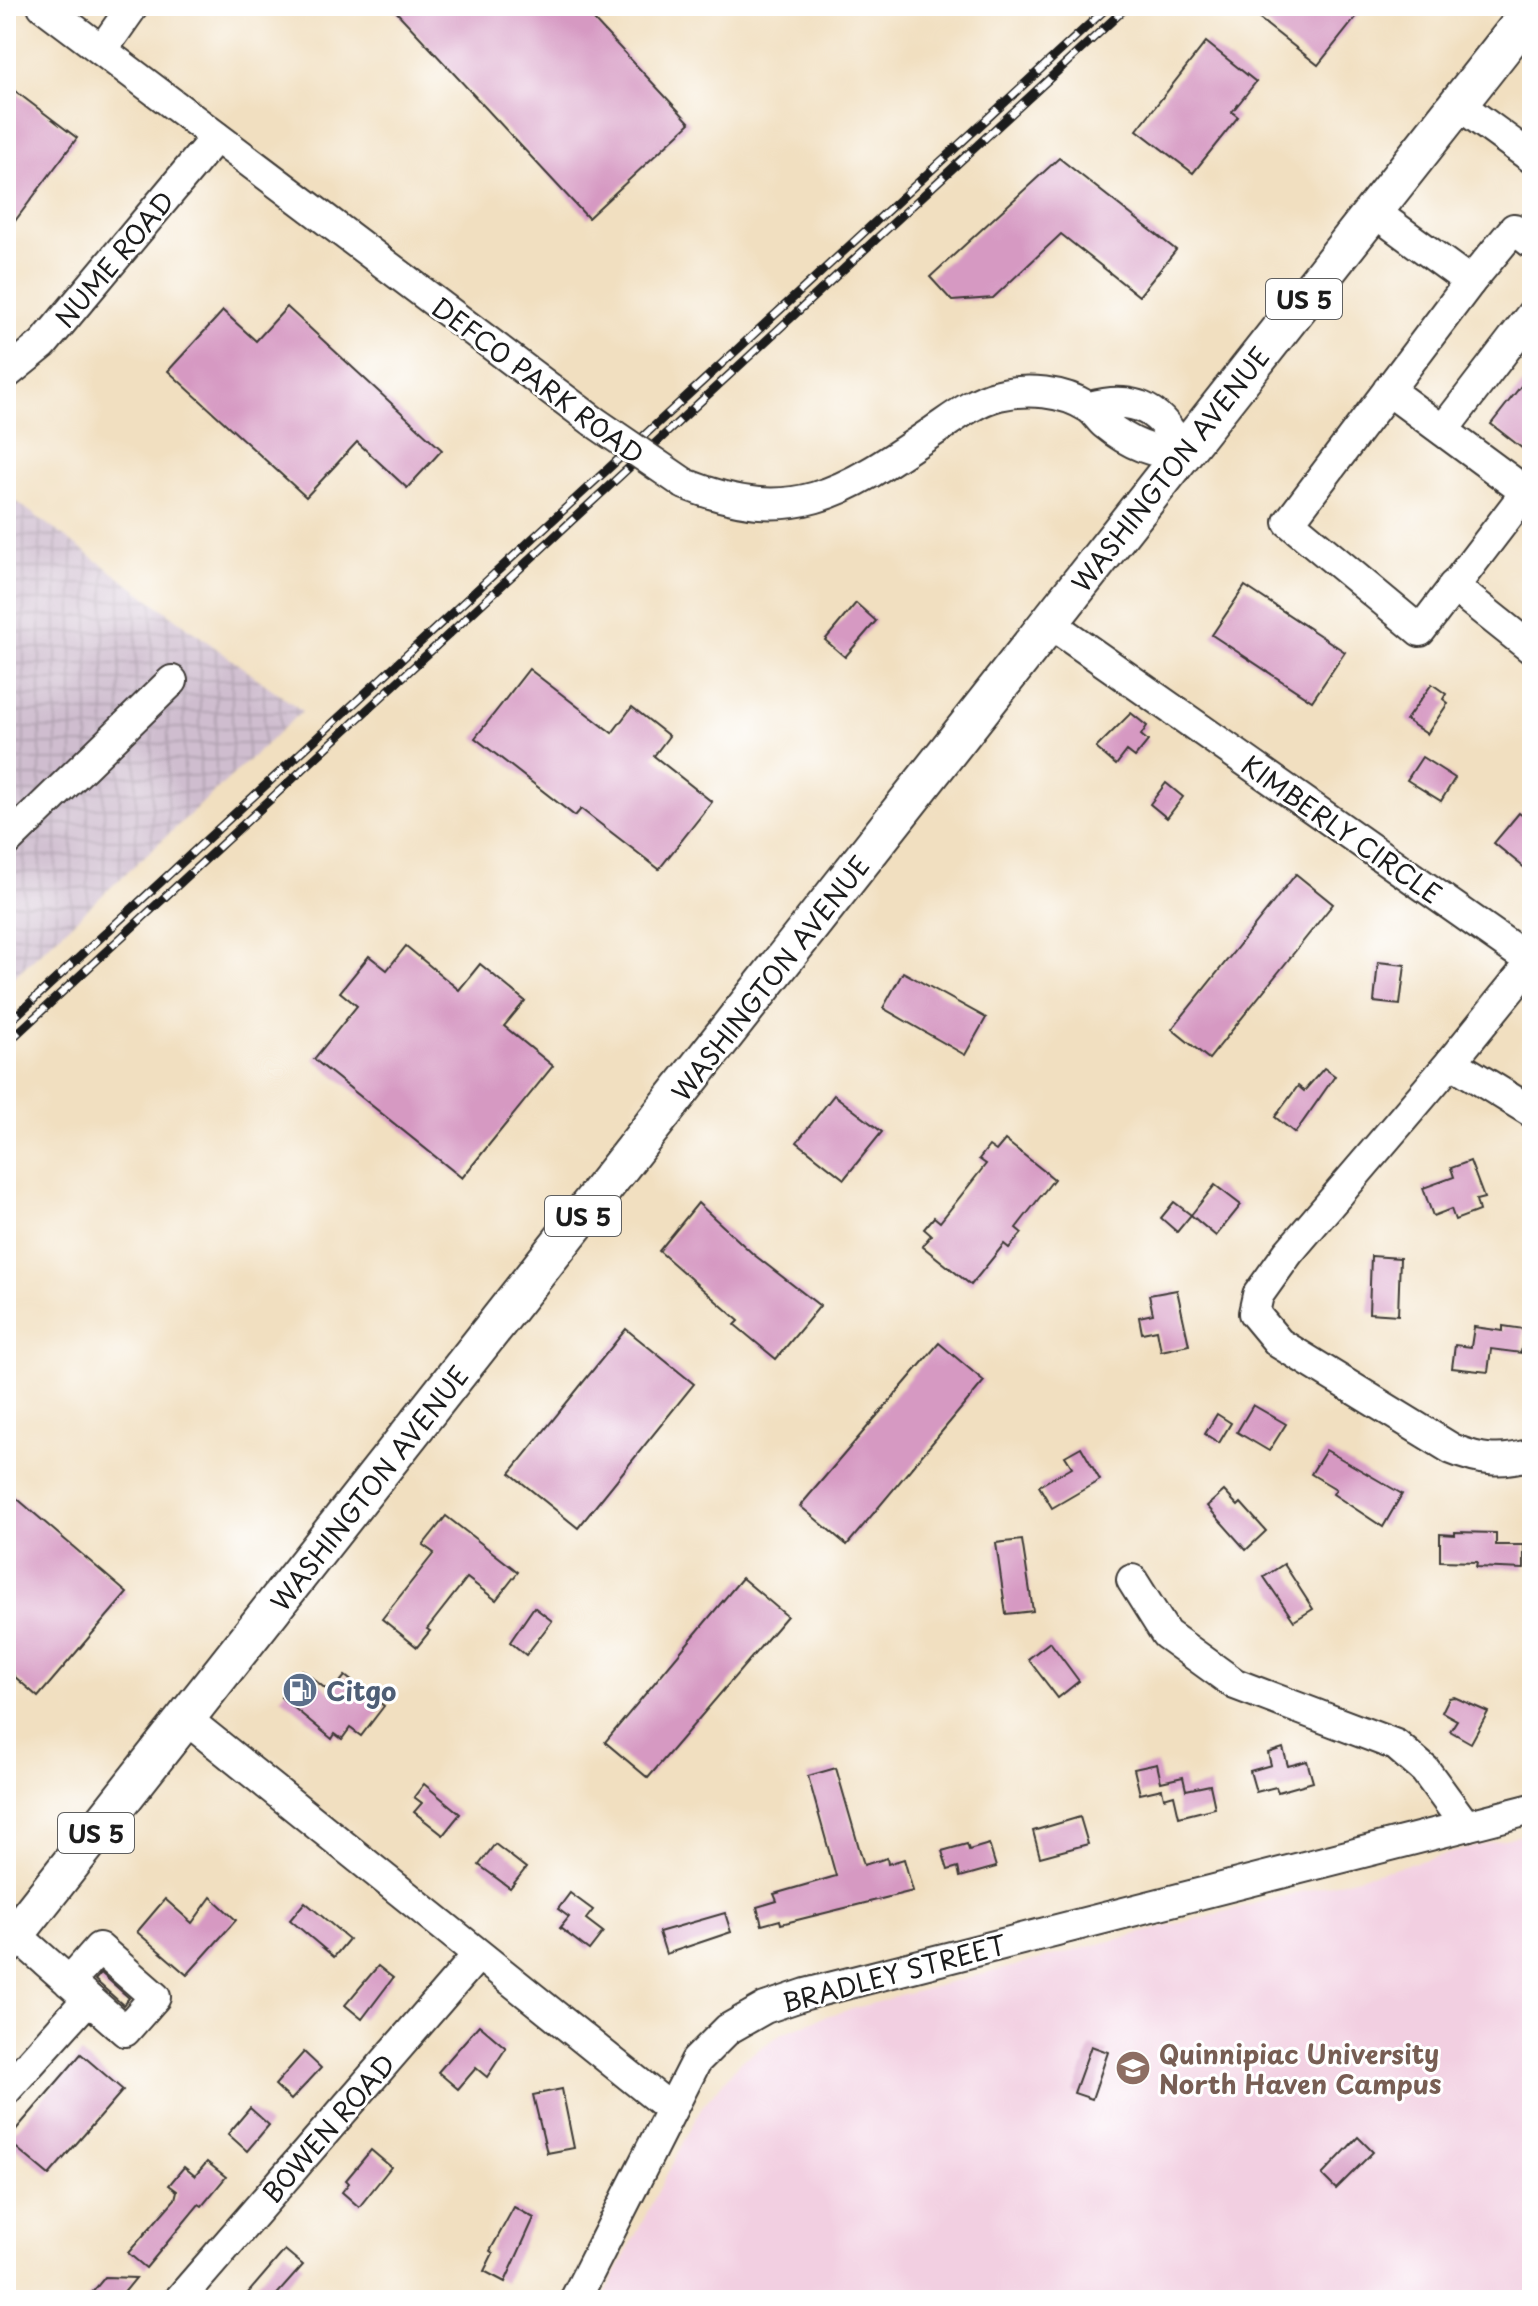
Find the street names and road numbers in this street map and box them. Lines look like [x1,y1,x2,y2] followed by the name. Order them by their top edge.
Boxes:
[45,182,183,336] street label: NUME ROAD
[1266,279,1342,319] road number: US 5
[423,287,653,473] street label: DEFCO PARK ROAD
[1062,338,1278,600] street label: WASHINGTON AVENUE
[1234,745,1450,913] street label: KIMBERLY CIRCLE
[662,847,878,1109] street label: WASHINGTON AVENUE
[545,1196,621,1236] road number: US 5
[261,1357,477,1619] street label: WASHINGTON AVENUE
[58,1813,134,1853] road number: US 5
[778,1924,1010,2022] street label: BRADLEY STREET
[252,2045,404,2211] street label: BOWEN ROAD

